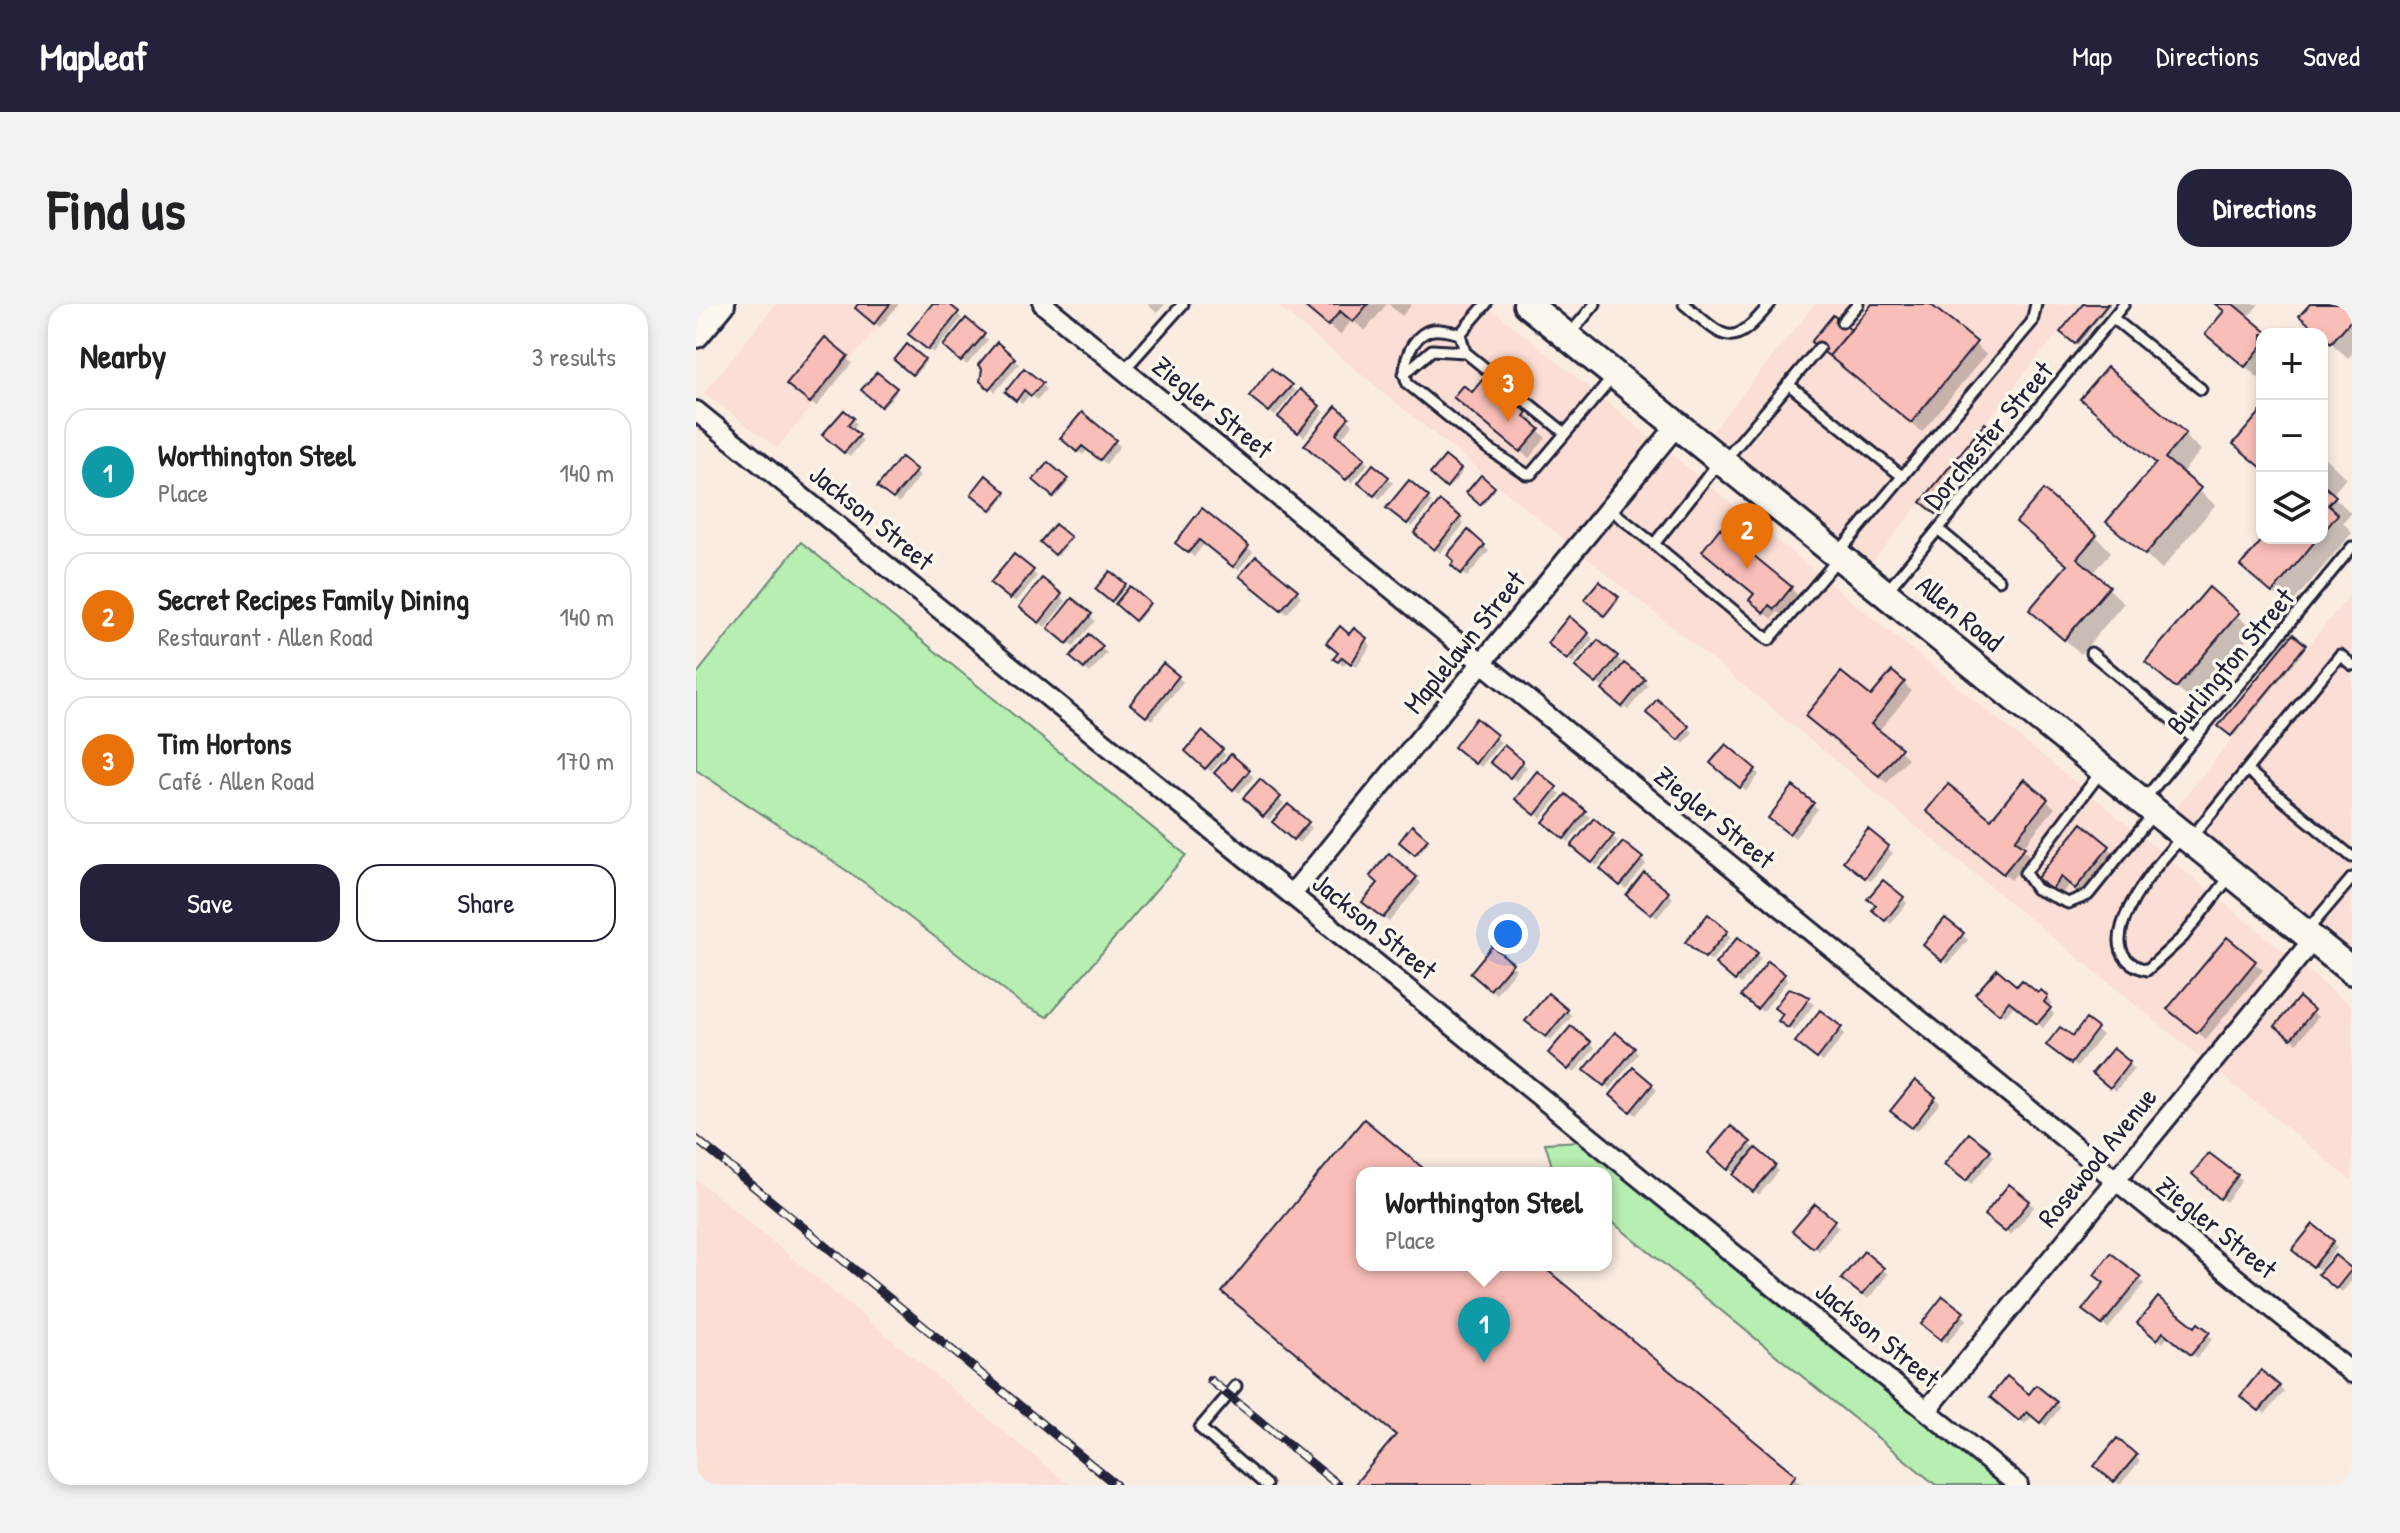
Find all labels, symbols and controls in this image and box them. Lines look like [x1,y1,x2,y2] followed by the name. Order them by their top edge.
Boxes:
[40,30,148,82] text: Mapleaf
[2072,37,2112,75] text: Map
[2156,37,2259,75] text: Directions
[2303,37,2360,75] text: Saved
[2177,169,2352,247] button: Directions
[48,171,186,246] text: Find us
[2256,328,2328,544] map controls
[2256,328,2328,400] button: +
[80,333,166,379] text: Nearby
[532,339,616,374] text: 3 results
[1145,347,1282,468] street label: Ziegler Street
[1915,352,2062,517] street label: Dorchester Street
[1482,356,1534,422] pin: 3
[2256,400,2328,472] button: −
[158,435,356,475] text: Worthington Steel
[103,455,113,490] text: 1
[560,455,614,490] text: 140 m
[802,455,943,579] street label: Jackson Street
[2256,472,2328,544] button: layers
[158,475,208,510] text: Place
[1721,503,1773,569] pin: 2
[1395,562,1534,722] street label: Maplelawn Street
[1908,566,2012,660] street label: Allen Road
[158,579,469,619] text: Secret Recipes Family Dining
[2158,579,2303,742] street label: Burlington Street
[102,599,114,634] text: 2
[560,599,614,634] text: 140 m
[158,619,372,654] text: Restaurant · Allen Road
[158,723,291,763] text: Tim Hortons
[102,743,114,778] text: 3
[556,743,614,778] text: 170 m
[1647,757,1784,878] street label: Ziegler Street
[158,763,314,798] text: Café · Allen Road
[80,864,340,942] button: Save
[356,864,616,942] button: Share
[1305,864,1446,988] street label: Jackson Street
[1488,914,1528,954] your location
[2029,1079,2165,1235] street label: Rosewood Avenue
[1356,1167,1612,1271] popup
[2149,1167,2286,1288] street label: Ziegler Street
[1385,1182,1583,1222] text: Worthington Steel
[1385,1222,1435,1257] text: Place
[1808,1272,1949,1396] street label: Jackson Street
[1458,1297,1510,1363] pin: 1

